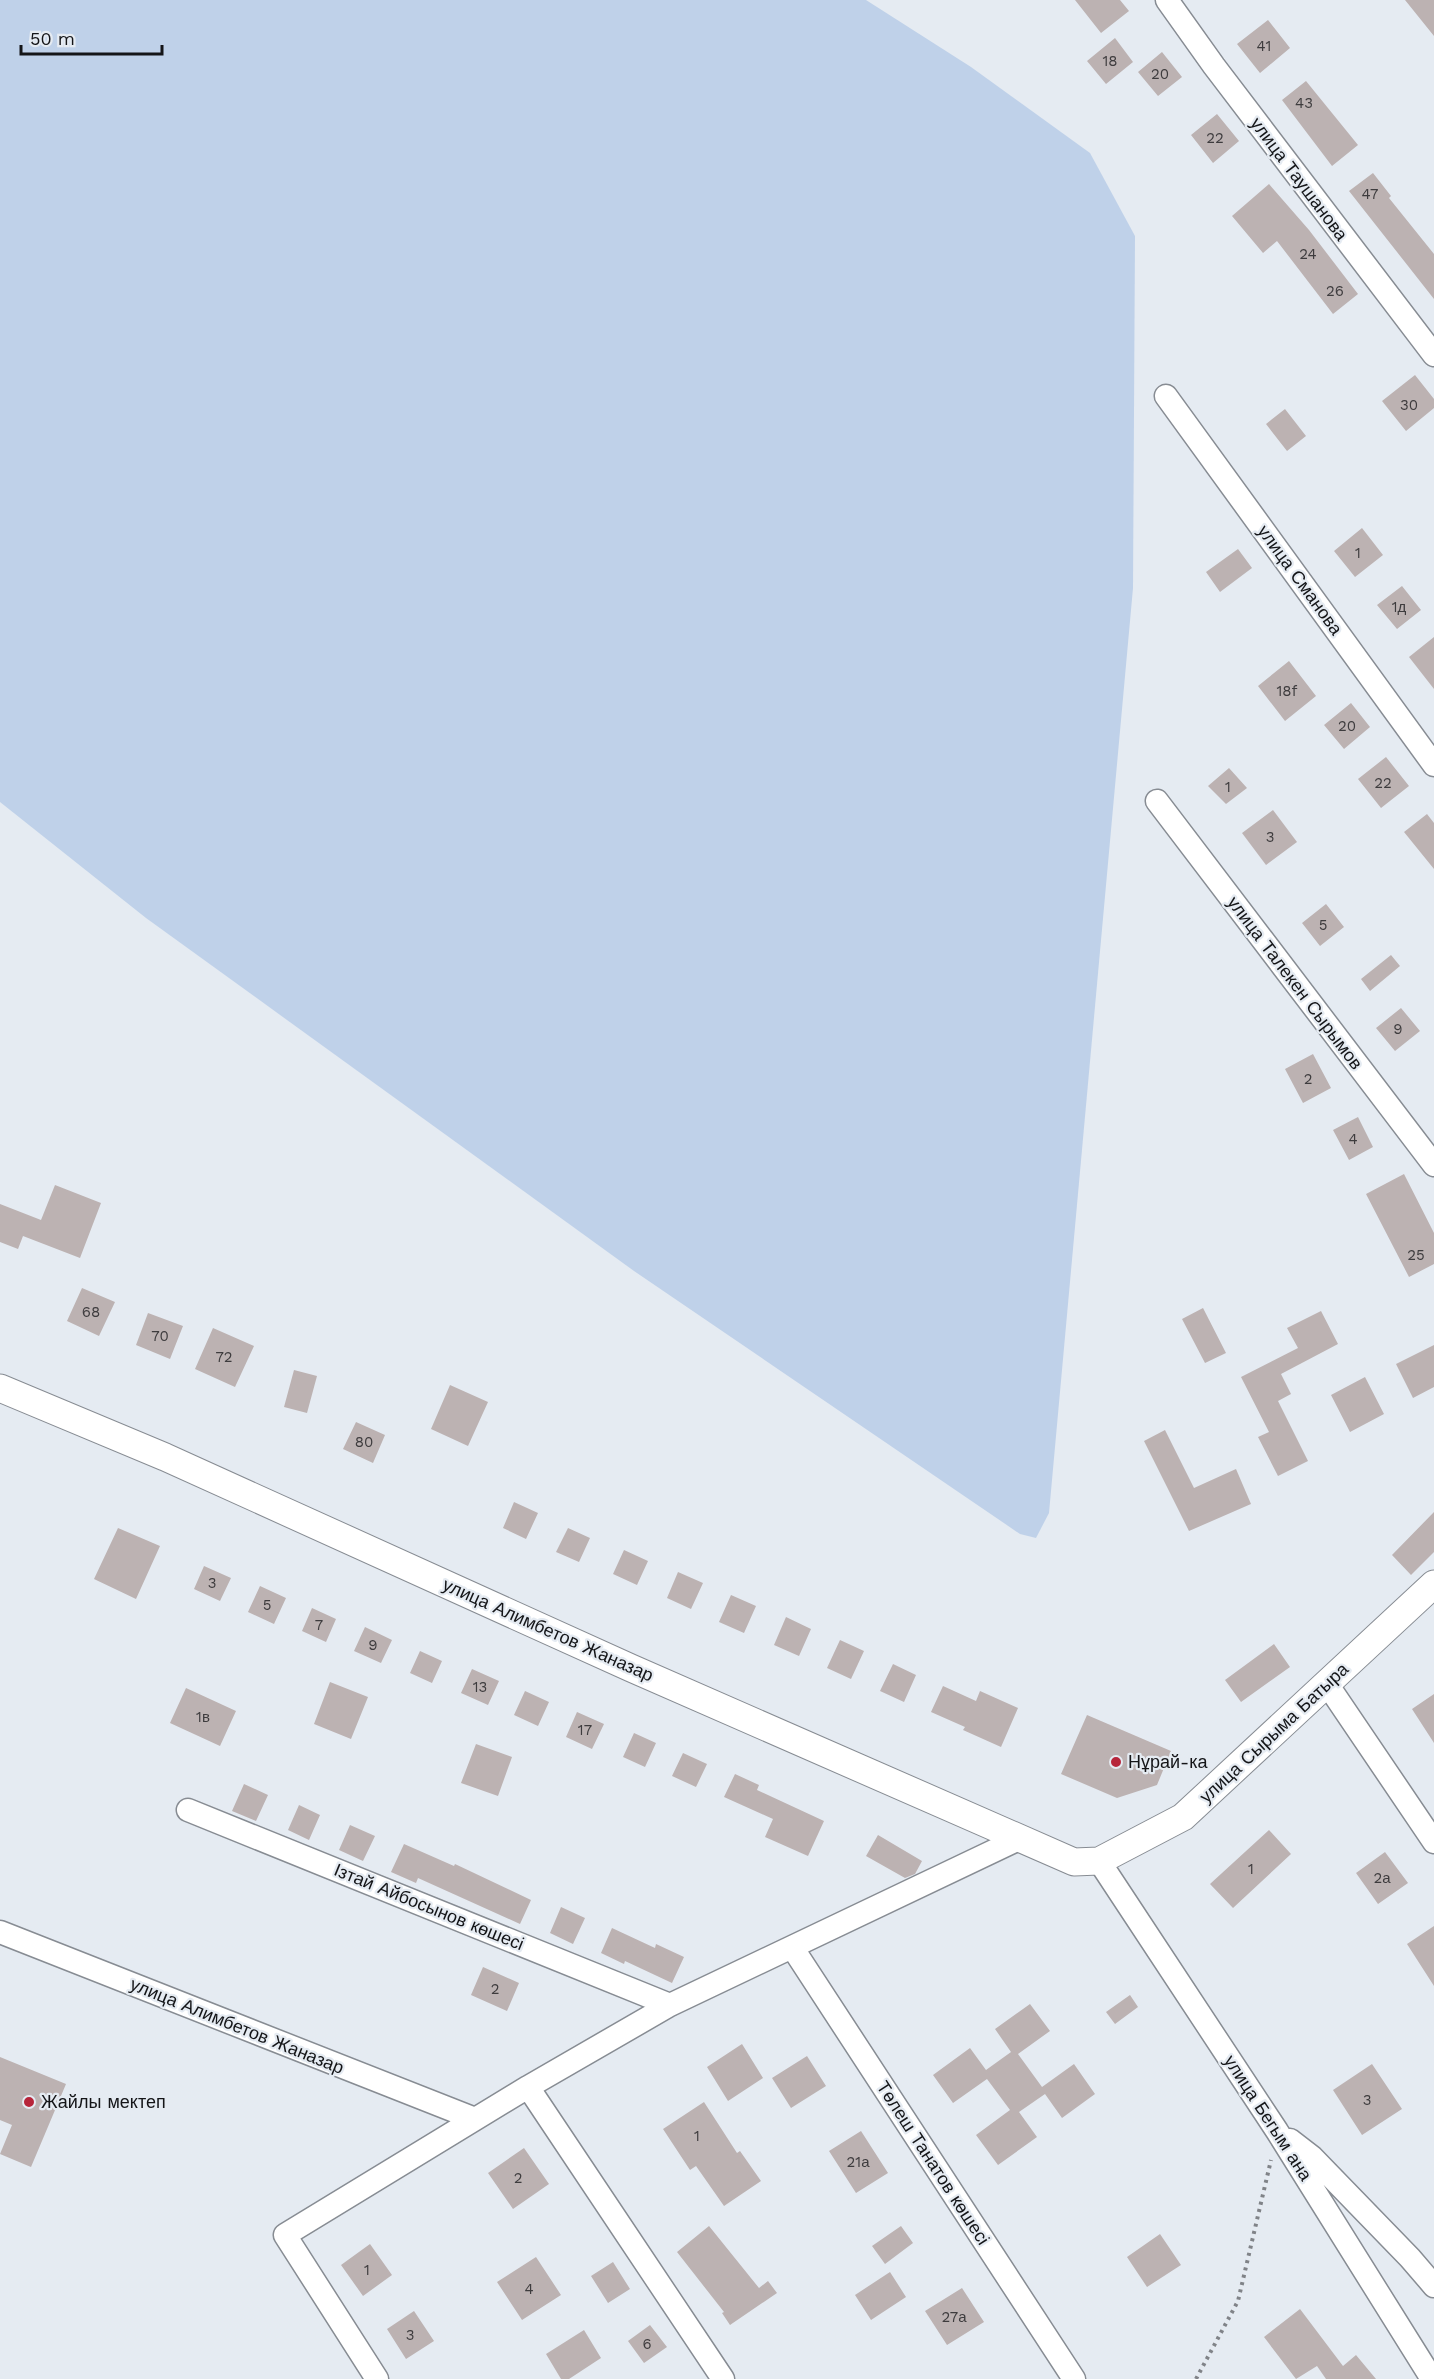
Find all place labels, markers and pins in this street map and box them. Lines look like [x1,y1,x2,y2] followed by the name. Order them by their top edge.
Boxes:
[1128,1751,1209,1772] place label: Нұрай-ка
[1109,1755,1123,1769] marker: Нұрай-ка
[41,2091,166,2112] place label: Жайлы мектеп
[22,2095,36,2109] marker: Жайлы мектеп

